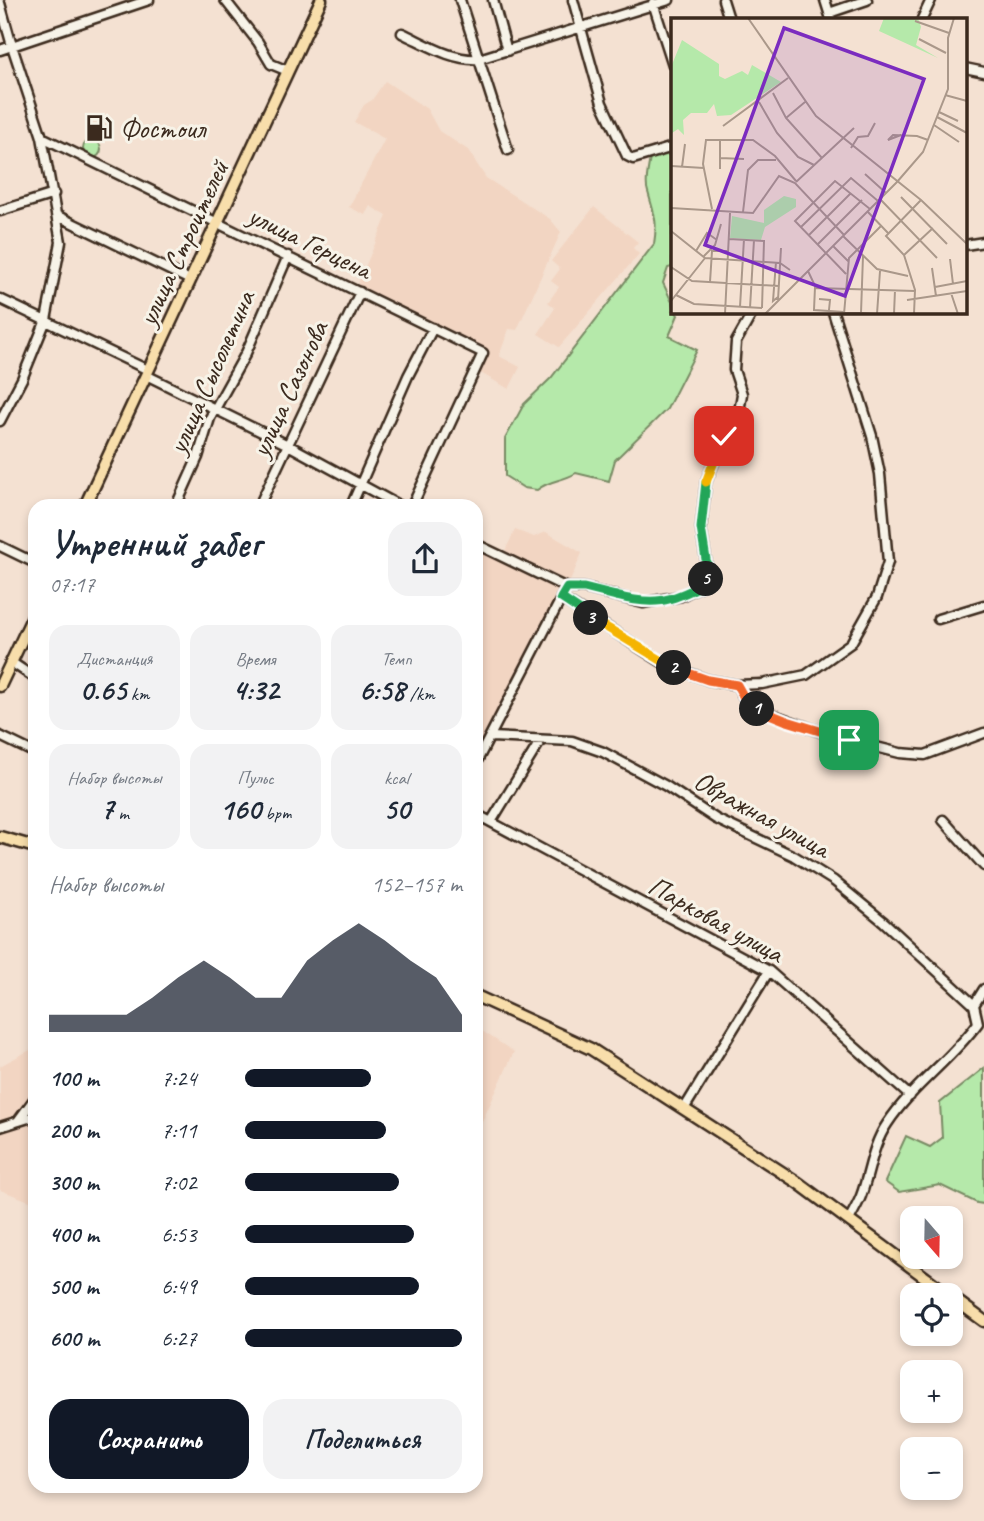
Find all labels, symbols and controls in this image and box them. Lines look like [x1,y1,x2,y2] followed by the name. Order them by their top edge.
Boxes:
[671,18,967,313] inset map
[120,111,207,146] place label: Фостоил
[84,113,114,143] fuel station icon: Фостоил
[129,154,237,333] street label: улица Строителей
[241,196,380,288] street label: улица Герцена
[159,283,263,461] street label: улица Сысолетина
[241,314,336,464] street label: улица Сазонова
[694,406,754,466] pin
[705,417,743,455] icon: check
[49,520,261,567] text: Утренний забег
[388,522,462,596] button: share
[688,562,724,596] pin: 5
[701,566,710,590] text: 5
[49,570,95,599] text: 07:17
[574,600,608,636] pin: 3
[586,605,595,629] text: 3
[77,647,152,671] text: Дистанция
[235,647,276,671] text: Время
[381,647,412,671] text: Темп
[656,650,692,686] pin: 2
[669,655,678,679] text: 2
[80,671,126,709] text: 0.65
[232,671,279,709] text: 4:32
[358,671,405,709] text: 6:58
[126,682,149,706] text: km
[405,682,435,706] text: /km
[740,692,774,726] pin: 1
[752,696,761,720] text: 1
[819,710,879,770] pin
[830,721,868,759] icon: arrive
[688,762,838,867] street label: Овражная улица
[67,766,162,790] text: Набор высоты
[237,766,274,790] text: Пульс
[384,766,409,790] text: kcal
[100,790,114,828] text: 7
[220,790,261,828] text: 160
[383,790,410,828] text: 50
[114,801,129,825] text: m
[261,801,291,825] text: bpm
[642,868,791,971] street label: Парковая улица
[49,870,163,899] text: Набор высоты
[371,870,462,899] text: 152–157 m
[49,1064,99,1093] text: 100 m
[161,1064,197,1093] text: 7:24
[49,1116,99,1145] text: 200 m
[161,1116,197,1145] text: 7:11
[49,1168,99,1197] text: 300 m
[161,1168,197,1197] text: 7:02
[900,1206,962,1269] north arrow
[900,1206,963,1500] map controls
[49,1220,99,1249] text: 400 m
[161,1220,197,1249] text: 6:53
[49,1272,98,1301] text: 500 m
[161,1272,197,1301] text: 6:49
[900,1283,963,1346] button: locate
[49,1324,99,1353] text: 600 m
[161,1324,197,1353] text: 6:27
[900,1360,963,1423] button: +
[49,1399,249,1479] button: Сохранить
[263,1399,462,1479] button: Поделиться
[900,1437,963,1500] button: −

